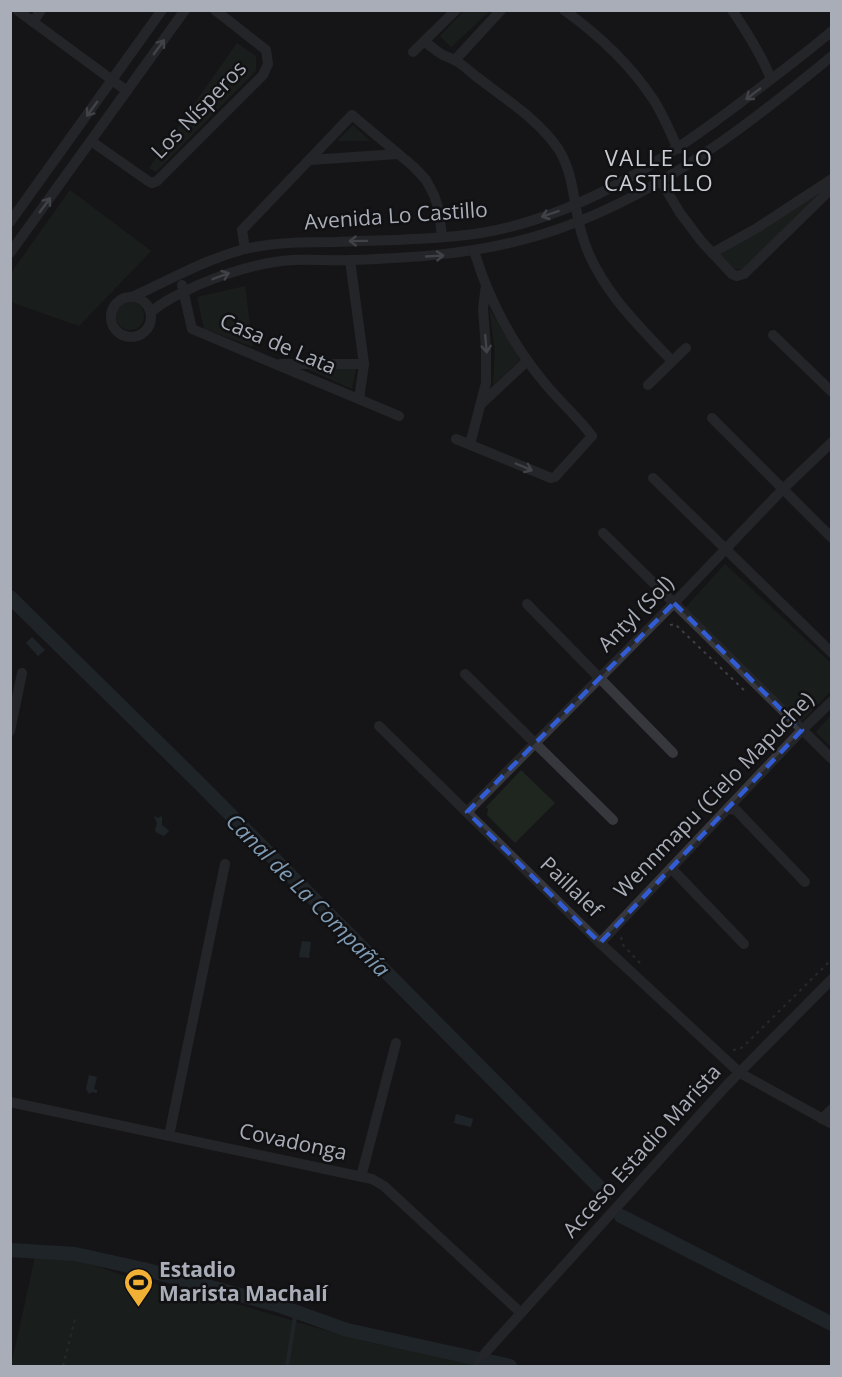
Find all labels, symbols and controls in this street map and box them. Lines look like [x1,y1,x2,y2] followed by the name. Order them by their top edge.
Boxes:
[153,40,165,56] one-way arrow
[144,54,252,164] street label: Los Nísperos
[745,87,761,100] one-way arrow
[85,101,98,117] one-way arrow
[604,142,714,197] district label: VALLE LO CASTILLO
[303,195,489,235] street label: Avenida Lo Castillo
[39,198,51,214] one-way arrow
[541,209,560,220] one-way arrow
[348,235,368,247] one-way arrow
[424,250,444,261] one-way arrow
[211,270,230,281] one-way arrow
[216,306,341,380] street label: Casa de Lata
[480,333,491,353] one-way arrow
[514,462,533,473] one-way arrow
[591,569,679,657] street label: Antyl (Sol)
[607,685,819,903] street label: Wennmapu (Cielo Mapuche)
[220,806,397,983] water label: Canal de La Compañía
[535,850,610,924] street label: Paillalef
[556,1058,727,1243] street label: Acceso Estadio Marista
[237,1116,350,1166] street label: Covadonga
[159,1255,329,1307] place label: Estadio Marista Machalí
[122,1266,154,1308] sports icon: Estadio Marista Machalí

